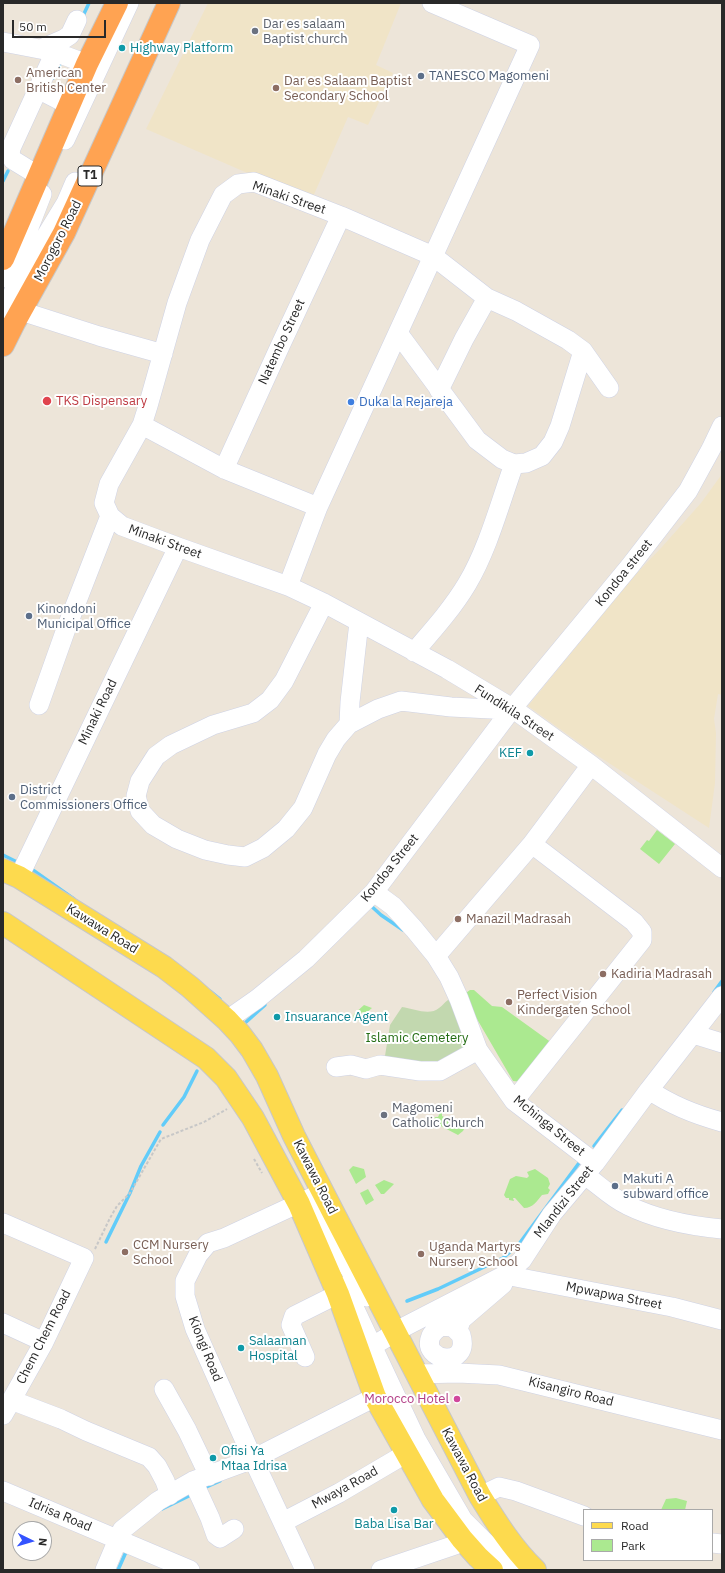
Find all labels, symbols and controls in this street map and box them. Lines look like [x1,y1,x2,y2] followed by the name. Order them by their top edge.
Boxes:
[14,12,108,38] scale bar
[263,16,348,47] place label: Dar es salaam Baptist church
[19,19,47,34] text: 50 m
[250,26,260,36] marker: Dar es salaam Baptist church
[130,40,233,56] place label: Highway Platform
[117,43,127,53] marker: Highway Platform
[26,65,106,96] place label: American British Center
[429,68,549,84] place label: TANESCO Magomeni
[416,71,426,81] marker: TANESCO Magomeni
[284,73,412,104] place label: Dar es Salaam Baptist Secondary School
[13,75,23,85] marker: American British Center
[271,83,281,93] marker: Dar es Salaam Baptist Secondary School
[78,166,102,186] road number: T1
[250,178,328,218] street label: Minaki Street
[31,198,85,284] street label: Morogoro Road
[255,297,309,387] street label: Natembo Street
[56,393,147,409] place label: TKS Dispensary
[359,394,453,410] place label: Duka la Rejareja
[41,395,53,407] marker: TKS Dispensary
[346,397,356,407] marker: Duka la Rejareja
[126,522,204,562] street label: Minaki Street
[592,536,656,610] street label: Kondoa street
[37,601,131,632] place label: Kinondoni Municipal Office
[24,611,34,621] marker: Kinondoni Municipal Office
[75,677,121,747] street label: Minaki Road
[471,681,557,745] street label: Fundikila Street
[499,745,522,761] place label: KEF
[525,748,535,758] marker: KEF
[20,782,147,813] place label: District Commissioners Office
[7,792,17,802] marker: District Commissioners Office
[358,831,422,905] street label: Kondoa Street
[63,901,141,957] street label: Kawawa Road
[466,911,571,927] place label: Manazil Madrasah
[453,914,463,924] marker: Manazil Madrasah
[611,966,712,982] place label: Kadiria Madrasah
[598,969,608,979] marker: Kadiria Madrasah
[517,987,630,1018] place label: Perfect Vision Kindergaten School
[504,997,514,1007] marker: Perfect Vision Kindergaten School
[285,1009,388,1025] place label: Insuarance Agent
[272,1012,282,1022] marker: Insuarance Agent
[366,1030,468,1046] park label: Islamic Cemetery
[510,1092,588,1160] street label: Mchinga Street
[392,1100,484,1131] place label: Magomeni Catholic Church
[379,1110,389,1120] marker: Magomeni Catholic Church
[290,1137,340,1217] street label: Kawawa Road
[531,1163,597,1241] street label: Mlandizi Street
[623,1171,709,1202] place label: Makuti A subward office
[610,1181,620,1191] marker: Makuti A subward office
[133,1237,209,1268] place label: CCM Nursery School
[429,1239,521,1270] place label: Uganda Martyrs Nursery School
[120,1247,130,1257] marker: CCM Nursery School
[416,1249,426,1259] marker: Uganda Martyrs Nursery School
[564,1279,664,1313] street label: Mpwapwa Street
[13,1287,75,1387] street label: Chem Chem Road
[185,1314,225,1384] street label: Kiongi Road
[249,1333,307,1364] place label: Salaaman Hospital
[236,1343,246,1353] marker: Salaaman Hospital
[527,1374,615,1410] street label: Kisangiro Road
[364,1391,449,1407] place label: Morocco Hotel
[452,1394,462,1404] marker: Morocco Hotel
[438,1425,490,1505] street label: Kawawa Road
[221,1443,287,1474] place label: Ofisi Ya Mtaa Idrisa
[208,1453,218,1463] marker: Ofisi Ya Mtaa Idrisa
[309,1463,381,1513] street label: Mwaya Road
[26,1495,94,1535] street label: Idrisa Road
[389,1505,399,1515] marker: Baba Lisa Bar
[583,1509,713,1561] legend
[354,1516,434,1532] place label: Baba Lisa Bar
[621,1518,649,1533] text: Road
[12,1521,52,1561] north arrow
[36,1537,50,1547] text: N
[621,1538,645,1553] text: Park

